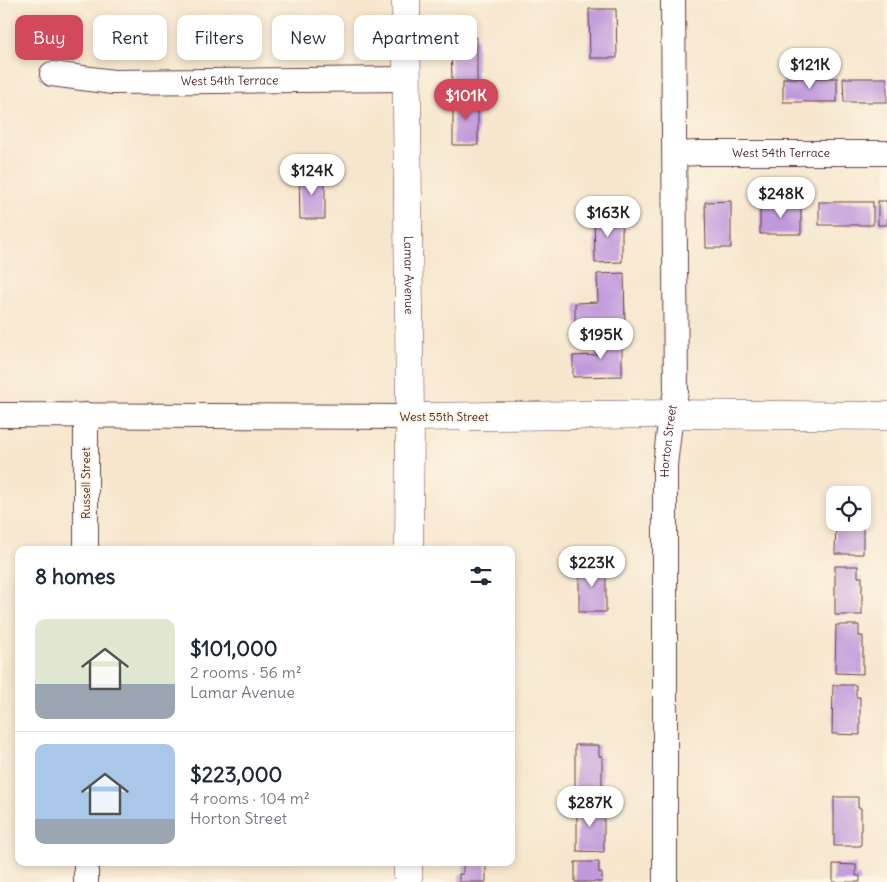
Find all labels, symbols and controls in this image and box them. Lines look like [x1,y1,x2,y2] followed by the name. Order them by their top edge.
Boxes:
[15,15,83,60] chip: Buy
[93,15,167,60] chip: Rent
[177,15,262,60] chip: Filters
[272,15,344,60] chip: New
[354,15,477,60] chip: Apartment
[775,48,845,90] pin: $121K
[790,54,830,74] text: $121K
[181,72,278,88] street label: West 54th Terrace
[431,78,501,121] pin: $101K
[445,85,487,105] text: $101K
[732,145,830,160] street label: West 54th Terrace
[277,154,347,196] pin: $124K
[291,160,333,180] text: $124K
[746,176,816,219] pin: $248K
[758,183,804,203] text: $248K
[573,196,643,238] pin: $163K
[586,202,630,222] text: $163K
[401,236,417,314] street label: Lamar Avenue
[566,318,636,360] pin: $195K
[579,324,623,344] text: $195K
[657,403,680,477] street label: Horton Street
[400,409,488,424] street label: West 55th Street
[78,447,93,519] street label: Russell Street
[826,486,871,531] map controls
[826,486,871,531] button: locate
[557,546,627,588] pin: $223K
[569,552,615,572] text: $223K
[467,562,495,590] icon: filters
[35,563,115,590] text: 8 homes
[190,635,278,662] text: $101,000
[75,639,135,699] icon: home
[190,662,302,682] text: 2 rooms · 56 m²
[190,682,295,702] text: Lamar Avenue
[190,761,282,788] text: $223,000
[75,764,135,824] icon: home
[555,786,625,828] pin: $287K
[190,788,310,808] text: 4 rooms · 104 m²
[568,792,612,812] text: $287K
[190,808,287,828] text: Horton Street

